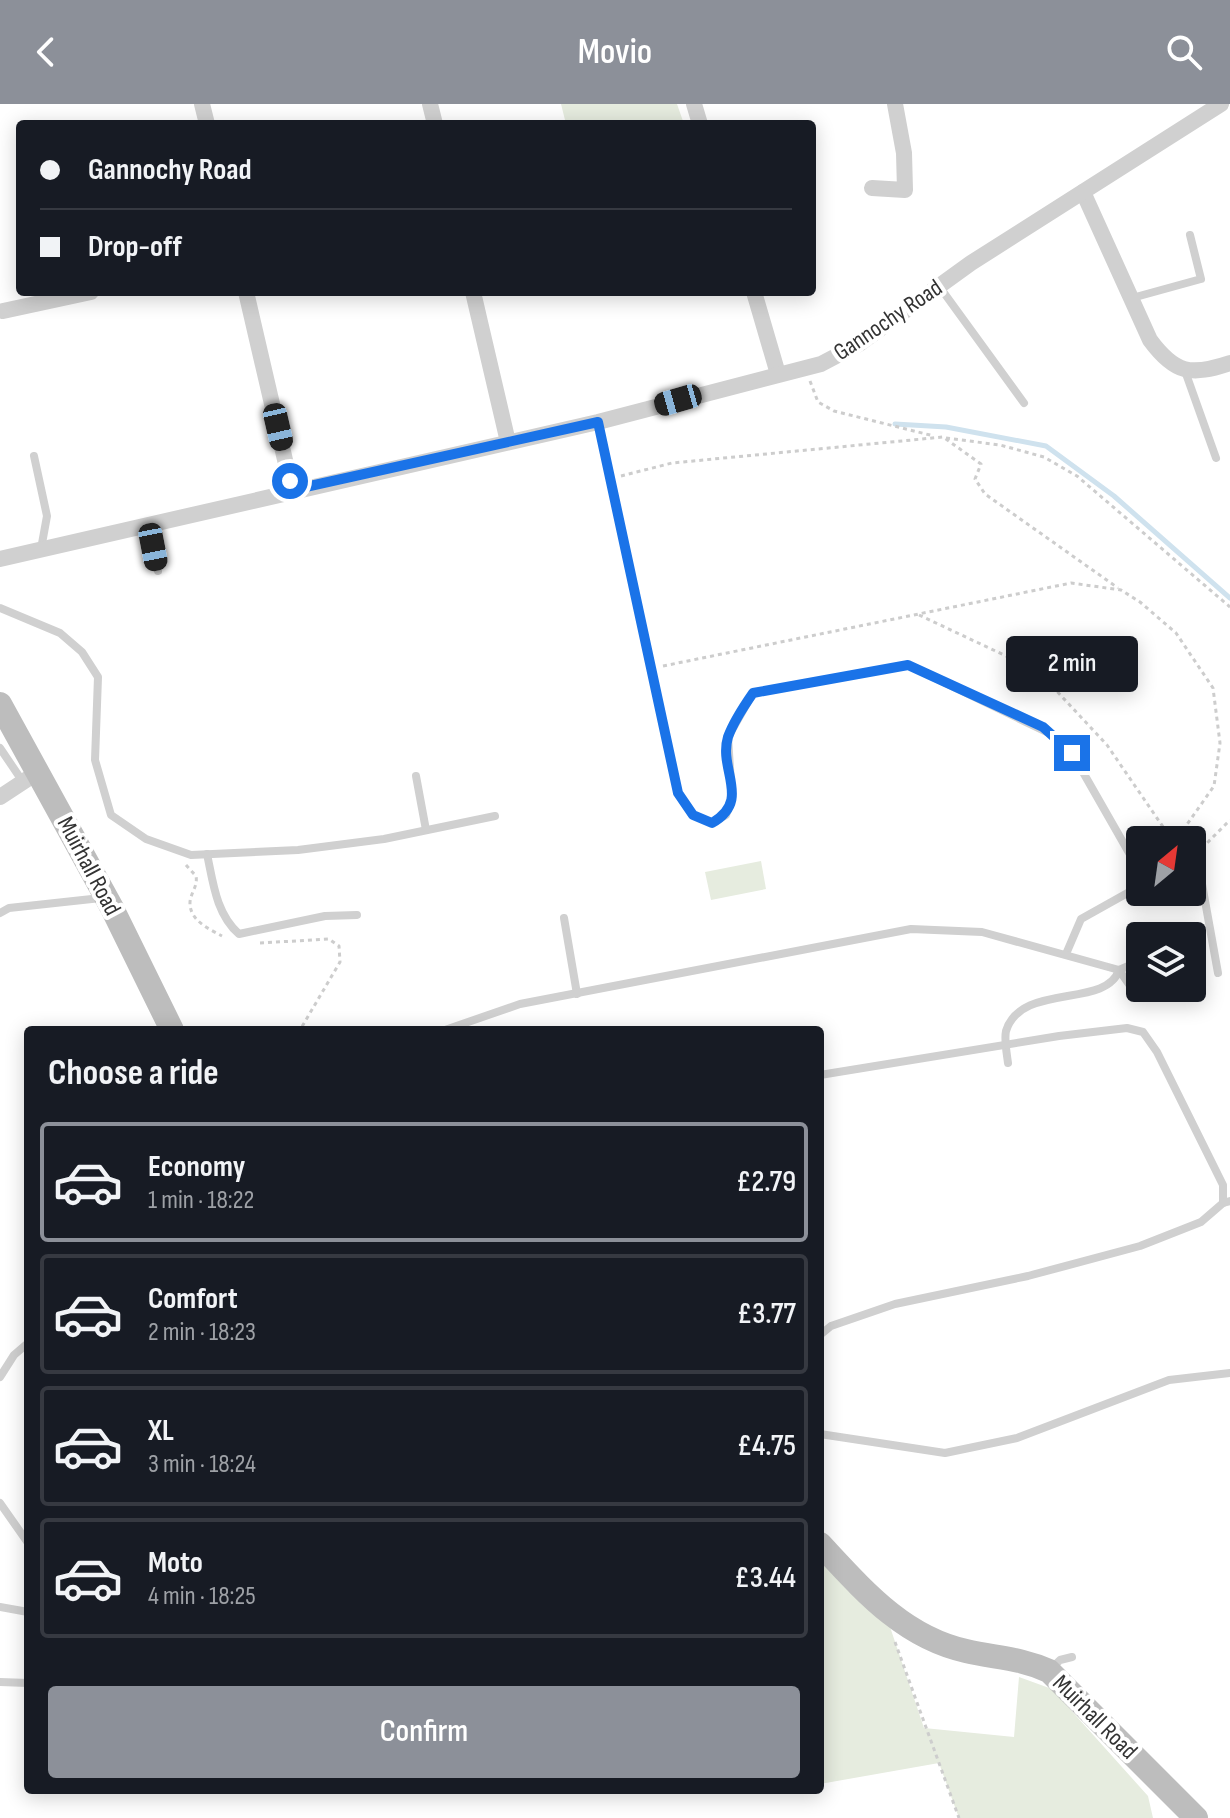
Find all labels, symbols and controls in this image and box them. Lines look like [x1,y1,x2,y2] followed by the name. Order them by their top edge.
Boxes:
[24,30,68,74] icon: back
[1162,30,1206,74] icon: search
[578,31,652,74] text: Movio
[88,152,252,188] text: Gannochy Road
[88,229,182,265] text: Drop-off
[828,273,948,367] street label: Gannochy Road
[652,382,704,418] car
[261,401,295,453] car
[272,463,308,499] route start
[137,521,169,573] car
[1006,637,1138,693] callout: 2 min
[1048,648,1096,679] text: 2 min
[1054,735,1090,771] route end
[51,812,127,920] street label: Muirhall Road
[1126,826,1206,906] north arrow
[1126,826,1206,1002] map controls
[1126,922,1206,1002] button: layers
[48,1052,219,1095] text: Choose a ride
[52,1146,124,1218] icon: car
[148,1149,245,1185] text: Economy
[736,1164,796,1200] text: £2.79
[148,1185,254,1216] text: 1 min · 18:22
[52,1278,124,1350] icon: car
[148,1281,238,1317] text: Comfort
[737,1296,796,1332] text: £3.77
[148,1317,256,1348] text: 2 min · 18:23
[52,1410,124,1482] icon: car
[148,1413,174,1449] text: XL
[737,1428,796,1464] text: £4.75
[148,1449,256,1480] text: 3 min · 18:24
[52,1542,124,1614] icon: car
[148,1545,203,1581] text: Moto
[734,1560,796,1596] text: £3.44
[148,1581,256,1612] text: 4 min · 18:25
[1047,1669,1143,1765] street label: Muirhall Road
[48,1686,800,1778] button: Confirm

